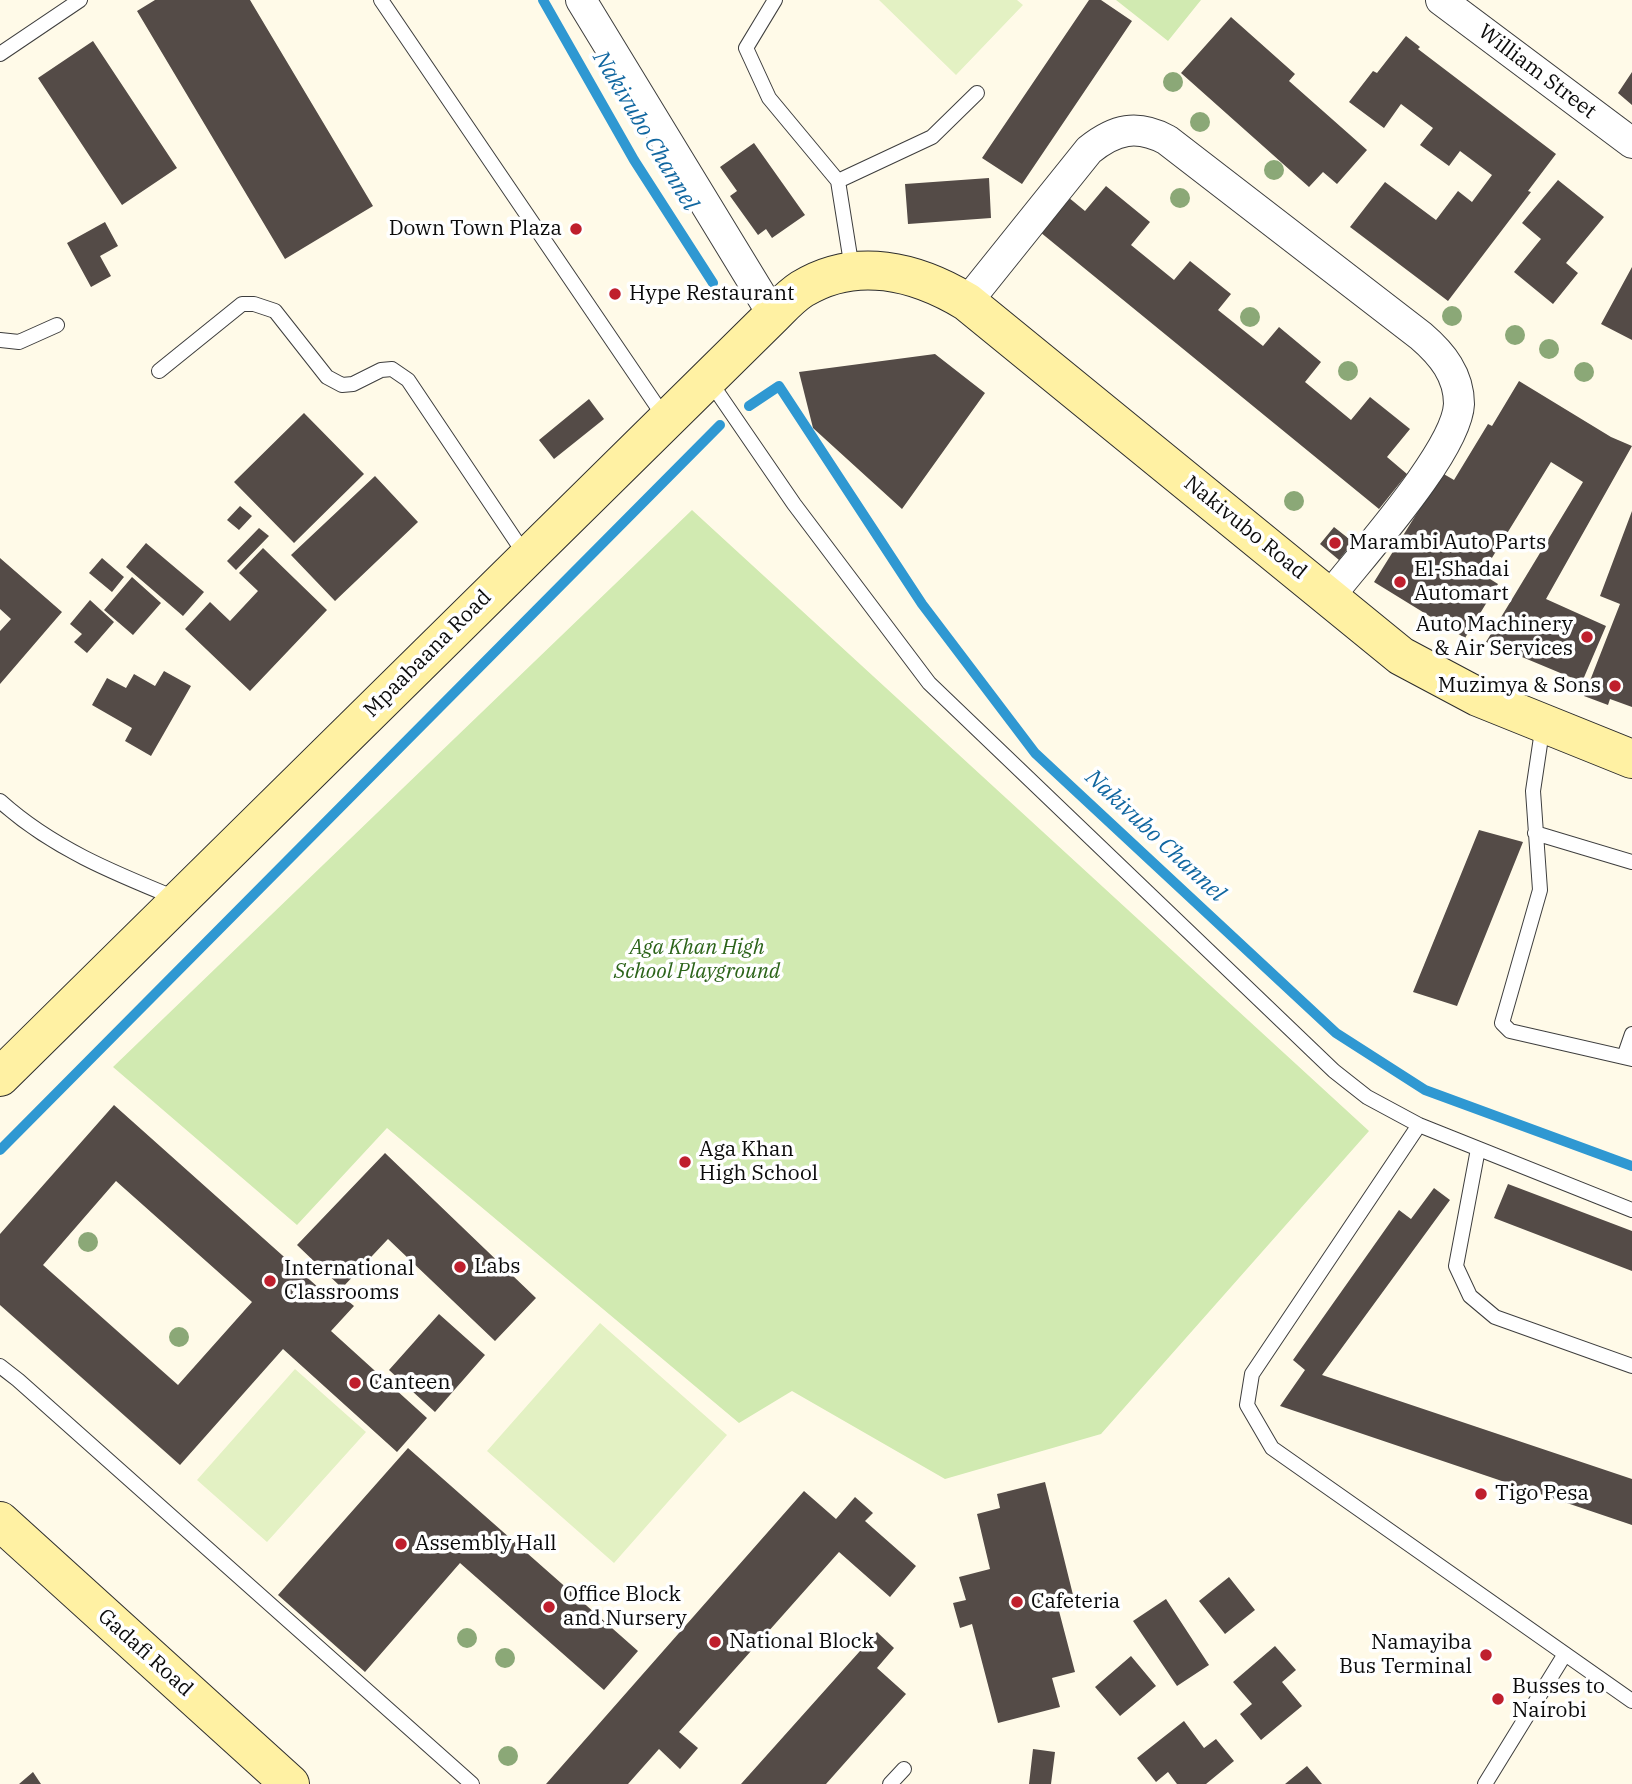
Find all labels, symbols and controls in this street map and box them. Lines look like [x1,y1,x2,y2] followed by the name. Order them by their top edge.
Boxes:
[1473,19,1601,125] street label: William Street
[586,46,704,216] water label: Nakivubo Channel
[389,216,562,242] place label: Down Town Plaza
[568,221,584,237] marker: Down Town Plaza
[629,281,794,307] place label: Hype Restaurant
[607,286,623,302] marker: Hype Restaurant
[1179,471,1311,585] street label: Nakivubo Road
[1349,530,1546,556] place label: Marambi Auto Parts
[1327,535,1343,551] marker: Marambi Auto Parts
[1414,557,1509,607] place label: El-Shadai Automart
[1392,574,1408,590] marker: El-Shadai Automart
[359,585,497,723] street label: Mpaabaana Road
[1416,612,1573,662] place label: Auto Machinery & Air Services
[1579,629,1595,645] marker: Auto Machinery & Air Services
[1438,673,1601,699] place label: Muzimya & Sons
[1607,678,1623,694] marker: Muzimya & Sons
[1079,764,1231,908] water label: Nakivubo Channel
[614,935,780,985] park label: Aga Khan High School Playground
[699,1137,818,1187] place label: Aga Khan High School
[677,1154,693,1170] marker: Aga Khan High School
[474,1254,521,1280] place label: Labs
[284,1256,414,1306] place label: International Classrooms
[452,1259,468,1275] marker: Labs
[262,1273,278,1289] marker: International Classrooms
[369,1370,451,1396] place label: Canteen
[347,1375,363,1391] marker: Canteen
[1495,1481,1589,1507] place label: Tigo Pesa
[1473,1486,1489,1502] marker: Tigo Pesa
[415,1531,557,1557] place label: Assembly Hall
[393,1536,409,1552] marker: Assembly Hall
[563,1582,687,1632] place label: Office Block and Nursery
[1031,1589,1120,1615] place label: Cafeteria
[1009,1594,1025,1610] marker: Cafeteria
[541,1599,557,1615] marker: Office Block and Nursery
[92,1604,198,1702] street label: Gadafi Road
[729,1629,874,1655] place label: National Block
[1339,1630,1472,1680] place label: Namayiba Bus Terminal
[707,1634,723,1650] marker: National Block
[1478,1647,1494,1663] marker: Namayiba Bus Terminal
[1512,1674,1605,1724] place label: Busses to Nairobi
[1490,1691,1506,1707] marker: Busses to Nairobi

